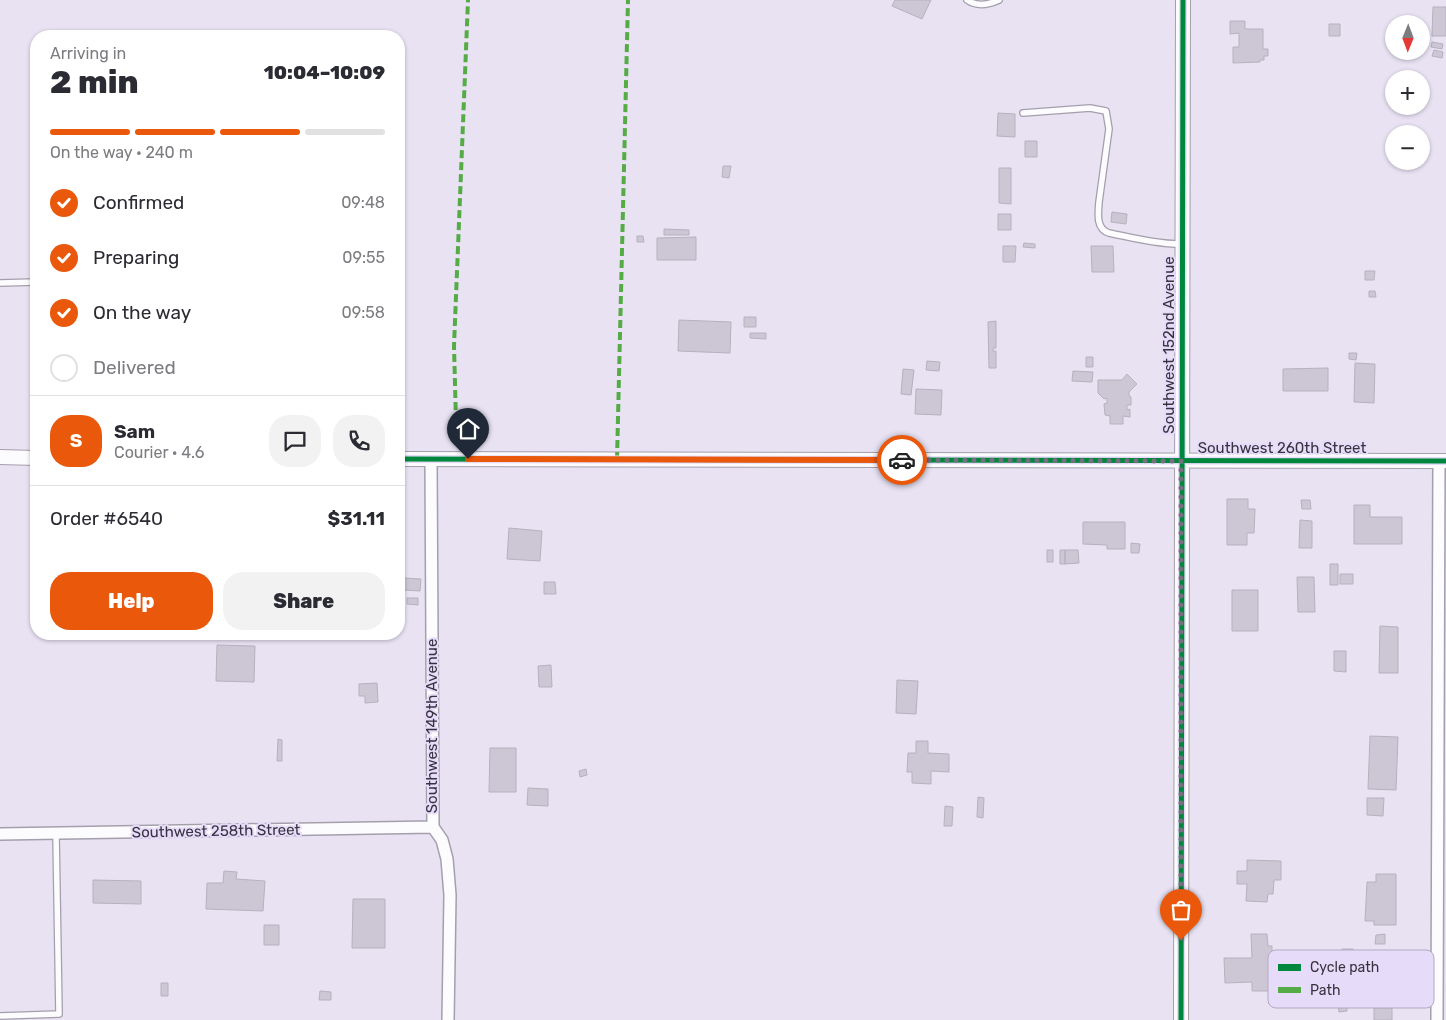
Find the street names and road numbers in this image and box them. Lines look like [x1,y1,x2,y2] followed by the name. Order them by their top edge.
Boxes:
[1160,256,1178,434] street label: Southwest 152nd Avenue
[1198,439,1366,457] street label: Southwest 260th Street
[423,639,441,813] street label: Southwest 149th Avenue
[132,821,301,841] street label: Southwest 258th Street

